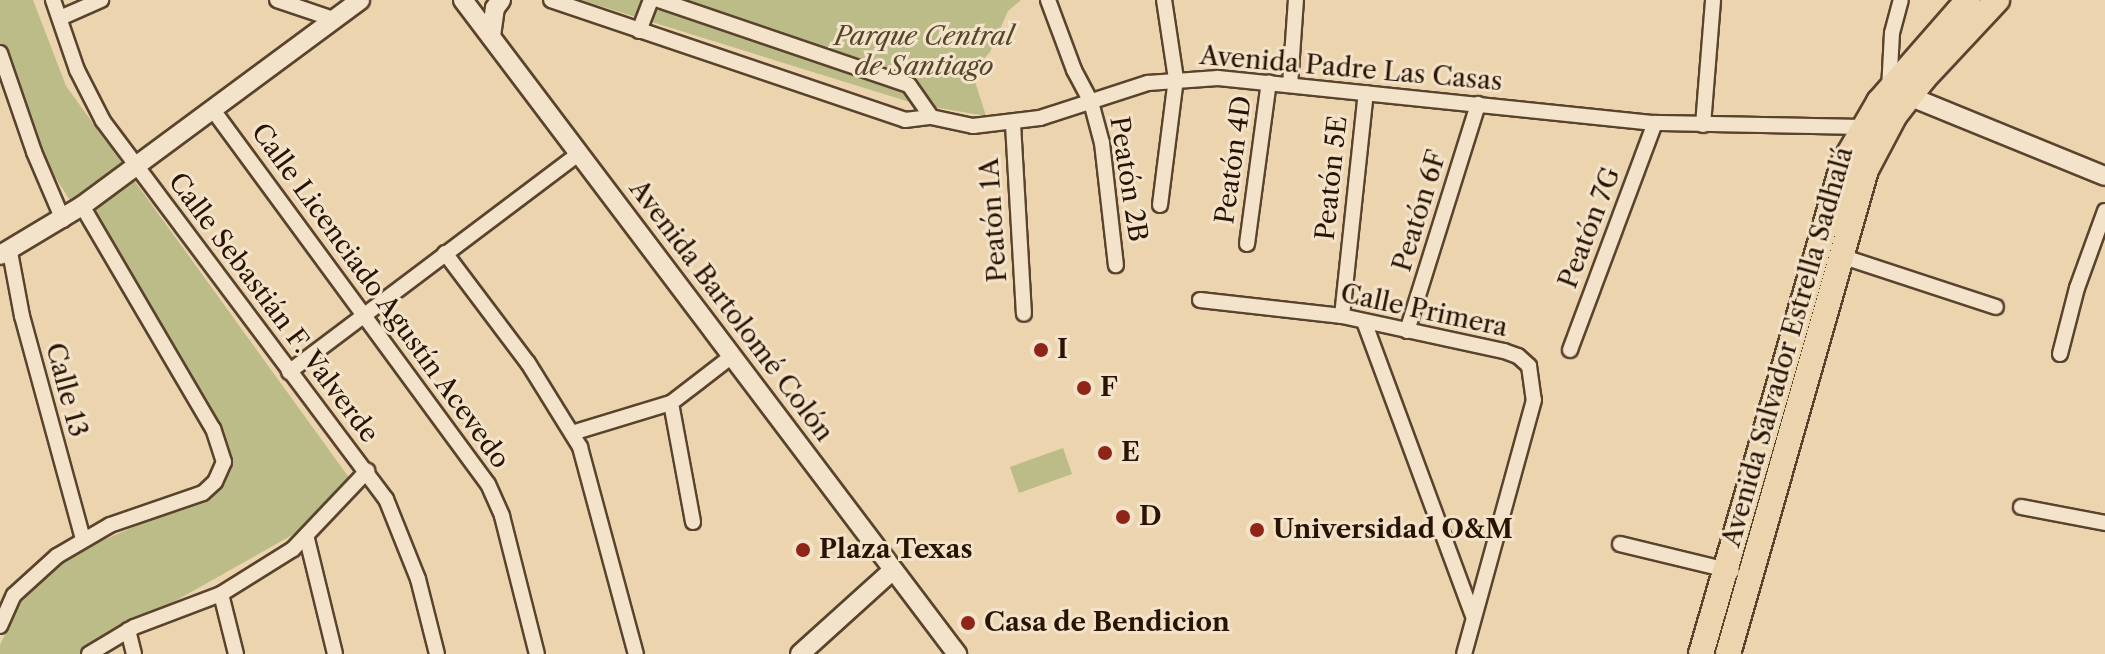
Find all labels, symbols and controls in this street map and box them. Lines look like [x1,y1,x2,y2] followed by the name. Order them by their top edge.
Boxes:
[834,21,1014,82] park label: Parque Central de Santiago
[1198,40,1504,98] street label: Avenida Padre Las Casas
[1210,94,1258,226] street label: Peatón 4D
[1103,114,1153,244] street label: Peatón 2B
[1310,114,1354,242] street label: Peatón 5E
[244,117,516,475] street label: Calle Licenciado Agustín Acevedo
[1716,143,1860,551] street label: Avenida Salvador Estrella Sadhalá
[1387,147,1453,275] street label: Peatón 6F
[974,157,1014,283] street label: Peatón 1A
[1553,163,1627,293] street label: Peatón 7G
[161,167,385,449] street label: Calle Sebastián F. Valverde
[622,174,840,448] street label: Avenida Bartolomé Colón
[1338,278,1510,344] street label: Calle Primera
[1057,334,1068,366] place label: I
[39,340,93,440] street label: Calle 13
[1032,341,1050,359] marker: I
[1100,372,1118,404] place label: F
[1075,379,1093,397] marker: F
[1121,437,1140,469] place label: E
[1096,444,1114,462] marker: E
[1139,501,1162,533] place label: D
[1114,508,1132,526] marker: D
[1273,514,1513,546] place label: Universidad O&M
[1248,521,1266,539] marker: Universidad O&M
[819,534,974,566] place label: Plaza Texas
[794,541,812,559] marker: Plaza Texas
[984,607,1230,639] place label: Casa de Bendicion
[959,614,977,632] marker: Casa de Bendicion

